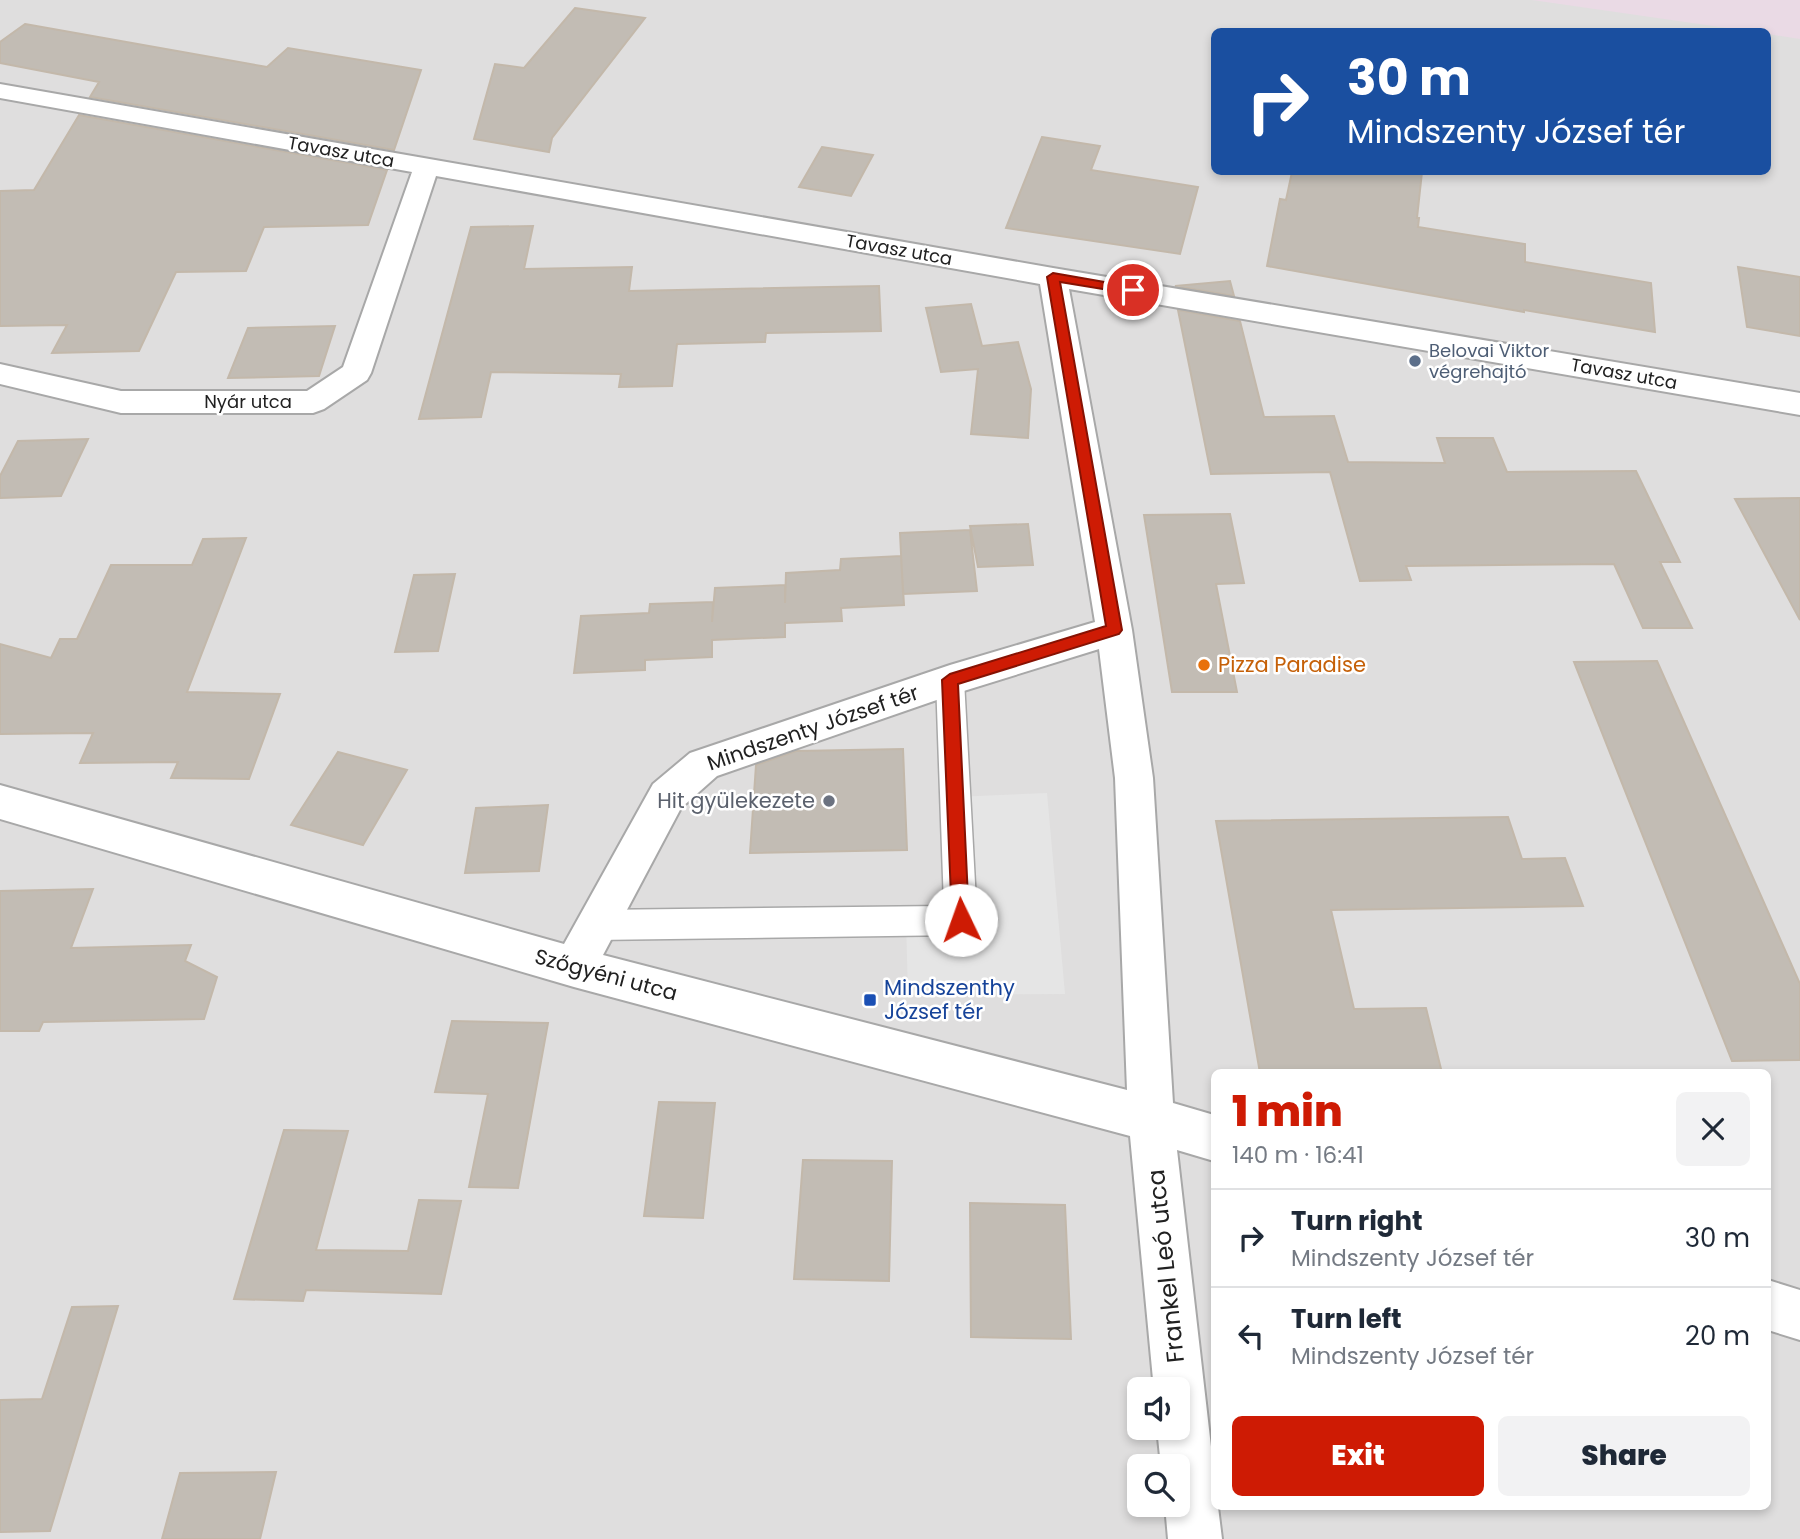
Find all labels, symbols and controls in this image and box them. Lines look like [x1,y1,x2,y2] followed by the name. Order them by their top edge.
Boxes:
[1347,44,1471,112] text: 30 m
[1232,56,1323,147] icon: right
[1347,109,1685,154] text: Mindszenty József tér
[286,130,396,173] street label: Tavasz utca
[844,228,954,271] street label: Tavasz utca
[1103,260,1163,320] pin
[1114,271,1152,309] icon: arrive
[1429,338,1550,384] place label: Belovai Viktor végrehajtó
[1569,352,1679,395] street label: Tavasz utca
[1407,353,1423,369] marker: Belovai Viktor végrehajtó
[204,389,292,414] street label: Nyár utca
[1218,650,1366,679] place label: Pizza Paradise
[1196,657,1212,673] marker: Pizza Paradise
[703,678,923,777] street label: Mindszenty József tér
[657,786,815,815] place label: Hit gyülekezete
[821,793,837,809] marker: Hit gyülekezete
[924,883,998,957] position arrow
[532,942,681,1007] street label: Szőgyéni utca
[884,973,1015,1026] place label: Mindszenthy József tér
[862,992,878,1008] marker: Mindszenthy József tér
[1232,1082,1343,1141] text: 1 min
[1676,1092,1750,1166] button: close
[1232,1139,1364,1171] text: 140 m · 16:41
[1139,1168,1192,1364] street label: Frankel Leó utca
[1291,1203,1423,1239] text: Turn right
[1232,1219,1270,1257] icon: right
[1685,1220,1750,1256] text: 30 m
[1291,1242,1534,1274] text: Mindszenty József tér
[1291,1301,1402,1337] text: Turn left
[1232,1317,1270,1355] icon: left
[1685,1318,1750,1354] text: 20 m
[1291,1340,1534,1372] text: Mindszenty József tér
[1127,1377,1190,1517] map controls
[1127,1377,1190,1440] button: sound
[1232,1416,1484,1496] button: Exit
[1498,1416,1750,1496] button: Share
[1127,1454,1190,1517] button: search

